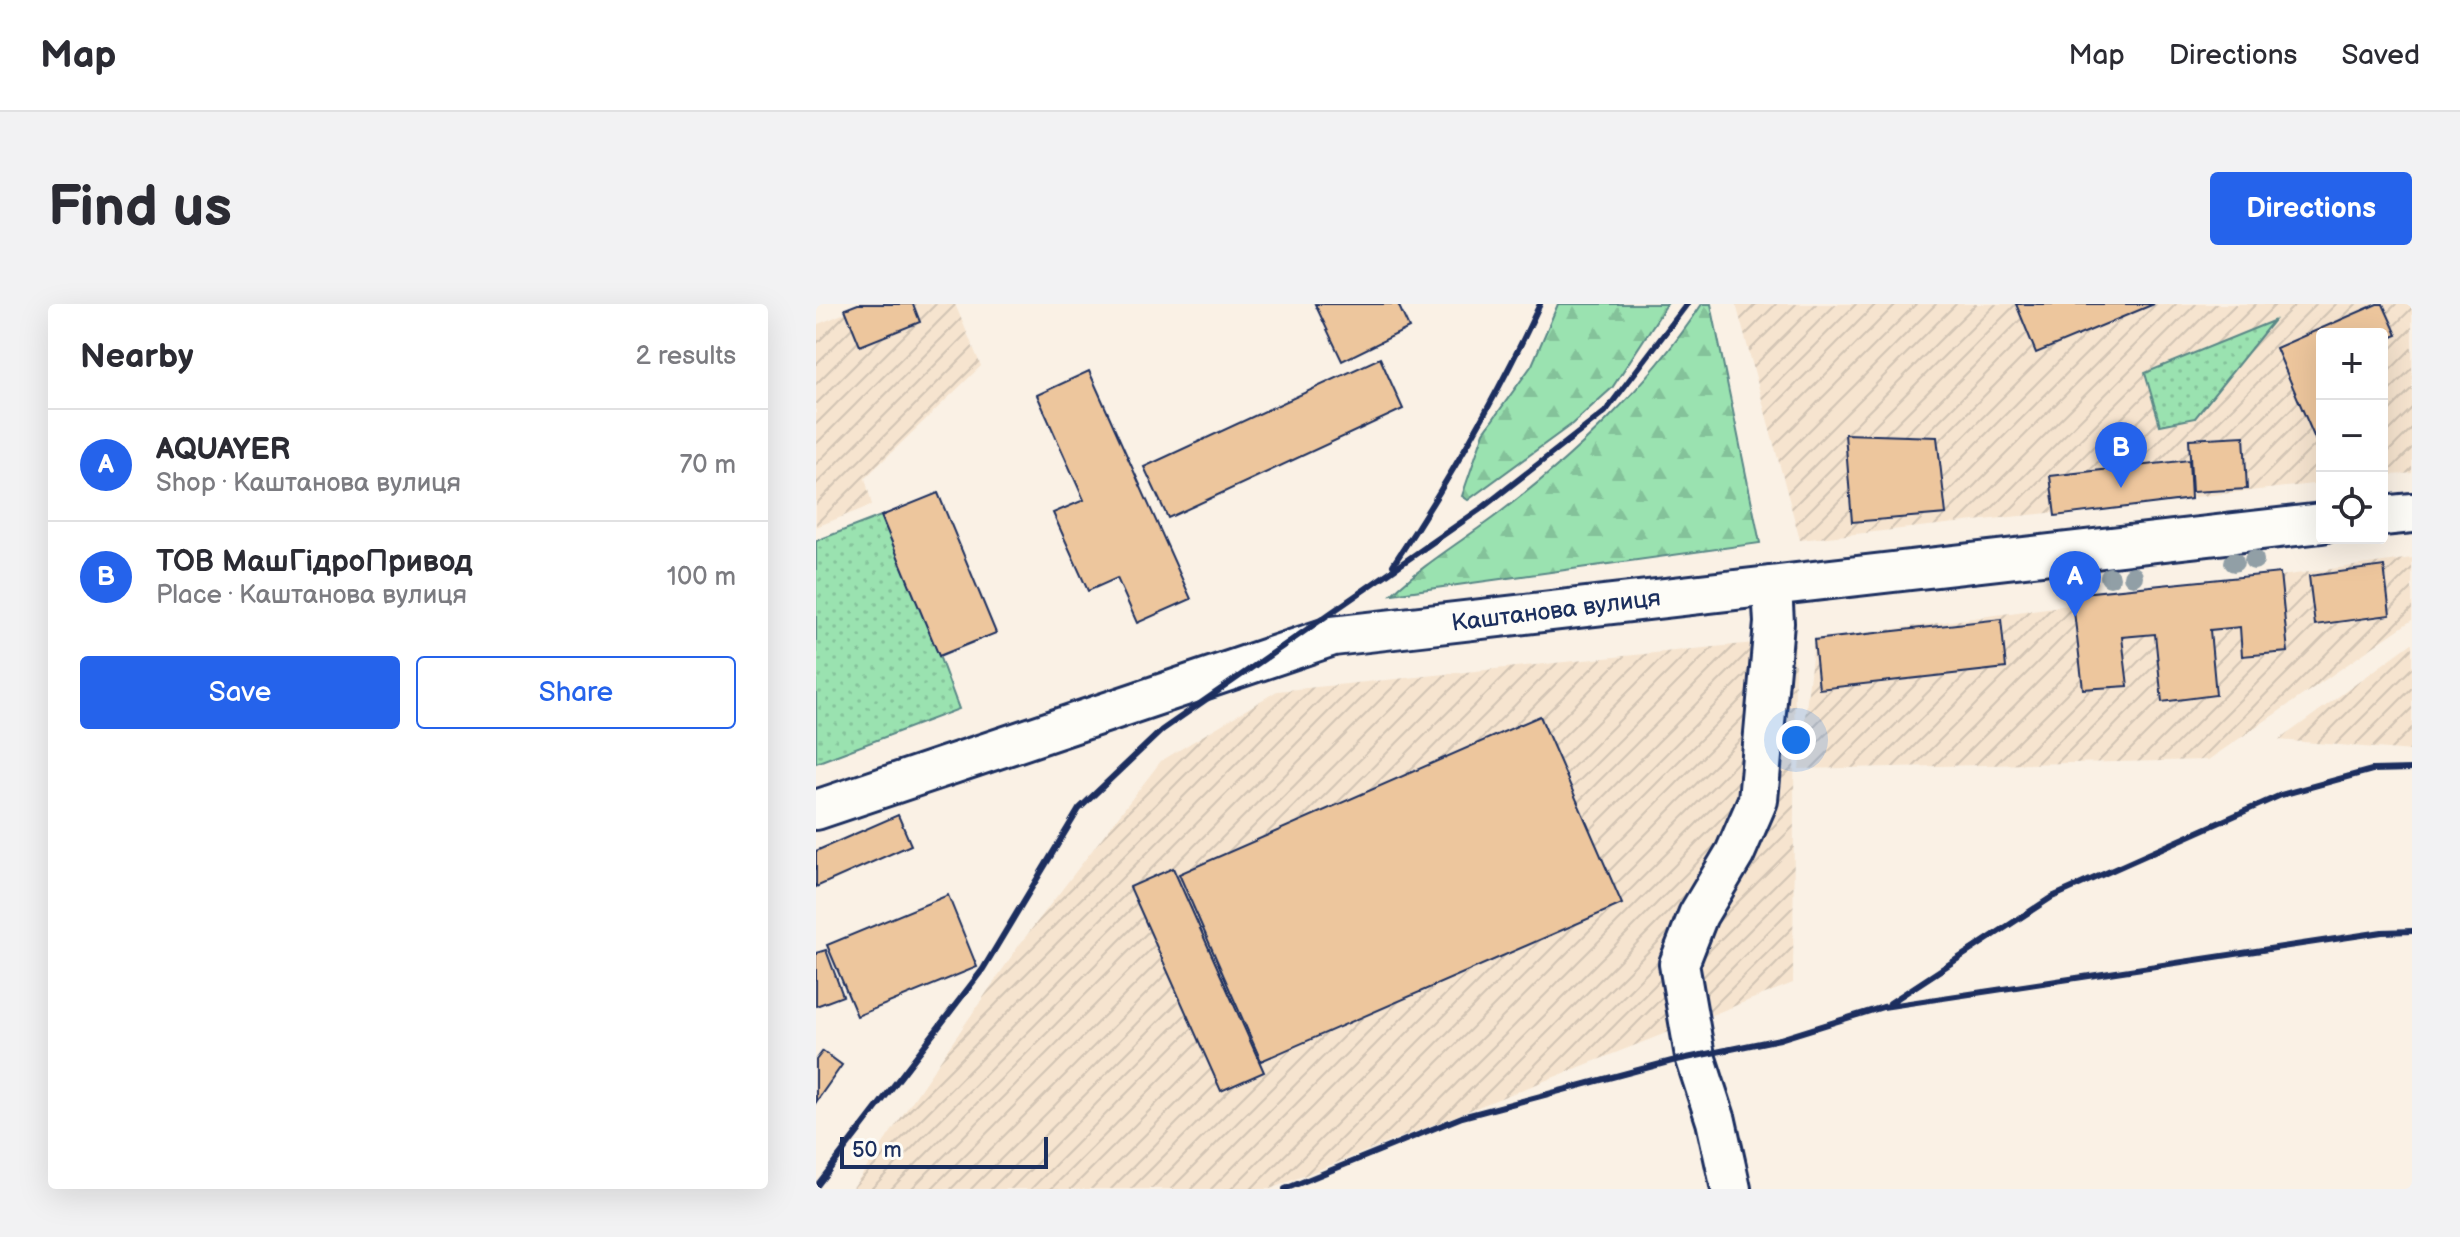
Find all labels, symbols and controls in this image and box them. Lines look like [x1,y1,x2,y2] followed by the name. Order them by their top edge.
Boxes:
[40,33,116,78] text: Map
[2068,39,2125,72] text: Map
[2169,39,2297,72] text: Directions
[2341,39,2420,72] text: Saved
[2210,172,2412,245] button: Directions
[48,175,232,242] text: Find us
[2316,328,2388,544] map controls
[2316,328,2388,400] button: +
[80,336,194,377] text: Nearby
[636,341,736,372] text: 2 results
[2316,400,2388,472] button: −
[2095,422,2147,488] pin: B
[156,432,290,468] text: AQUAYER
[98,450,114,481] text: A
[679,450,736,481] text: 70 m
[156,468,461,499] text: Shop · Каштанова вулиця
[2316,472,2388,544] button: locate
[156,544,472,580] text: ТОВ МашГідроПривод
[2049,551,2101,617] pin: A
[97,562,115,593] text: B
[667,562,736,593] text: 100 m
[156,580,467,611] text: Place · Каштанова вулиця
[1450,583,1662,638] street label: Каштанова вулиця
[80,656,400,729] button: Save
[416,656,736,729] button: Share
[1776,720,1816,760] your location
[840,1133,1048,1169] scale bar
[852,1137,902,1164] text: 50 m

